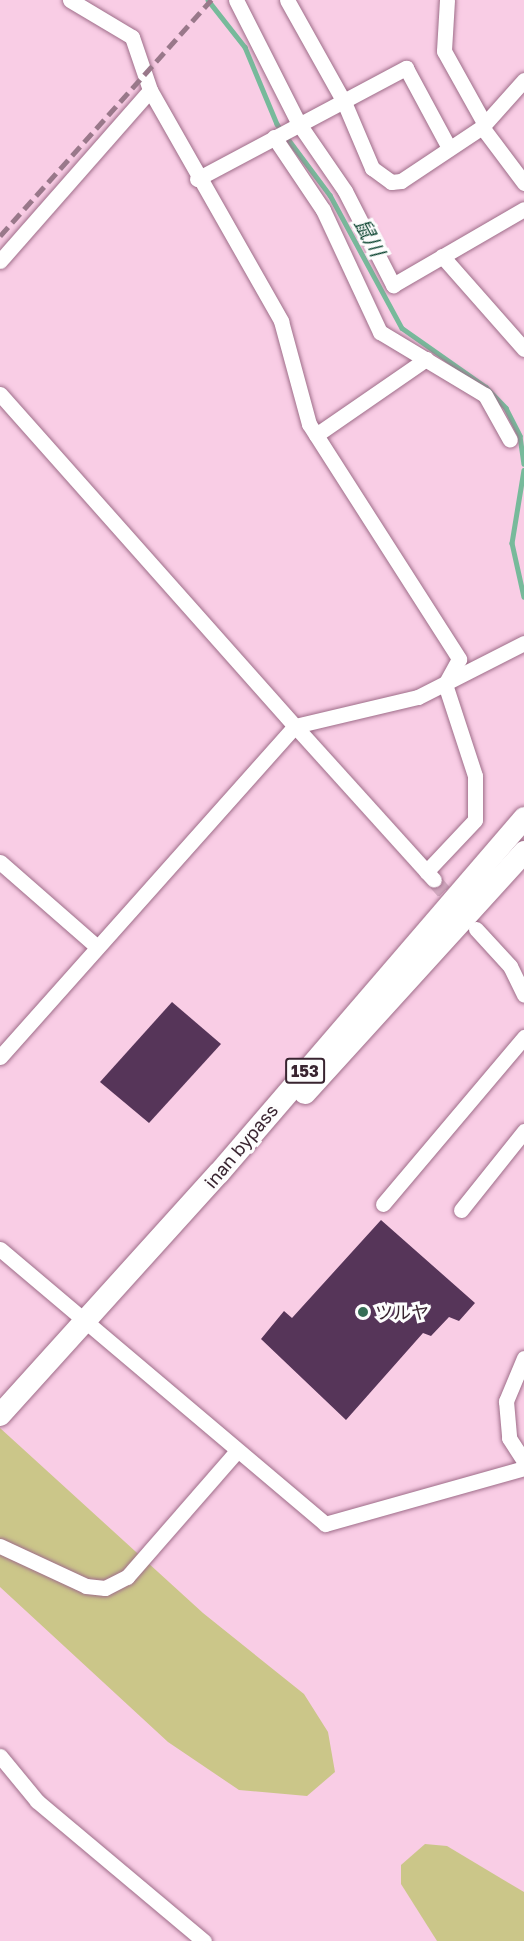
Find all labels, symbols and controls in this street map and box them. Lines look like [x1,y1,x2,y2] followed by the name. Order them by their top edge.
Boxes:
[350,214,390,260] water label: 鼠川
[284,1058,326,1084] road number: 153
[200,1100,282,1192] street label: inan bypass
[375,1301,429,1323] place label: ツルヤ
[356,1305,370,1319] marker: ツルヤ

